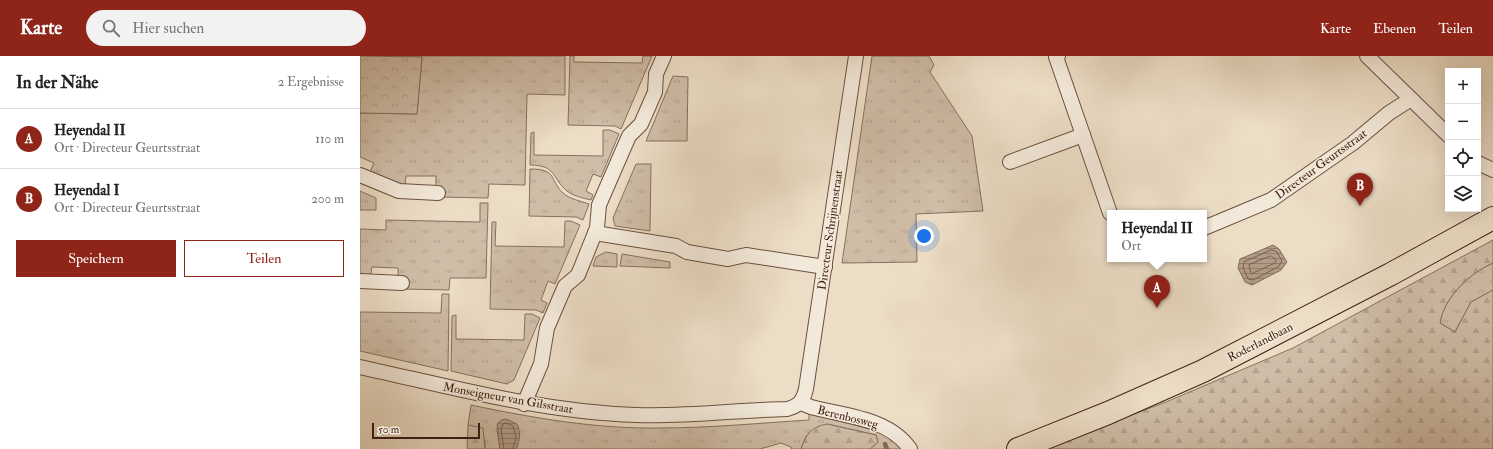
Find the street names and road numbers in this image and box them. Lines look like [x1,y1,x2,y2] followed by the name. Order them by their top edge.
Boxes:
[1273,126,1370,203] street label: Directeur Geurtsstraat
[815,169,846,291] street label: Directeur Schrijnenstraat
[1225,320,1296,365] street label: Roderlandbaan
[442,380,574,417] street label: Monseigneur van Gilsstraat
[816,403,881,433] street label: Berenbosweg

